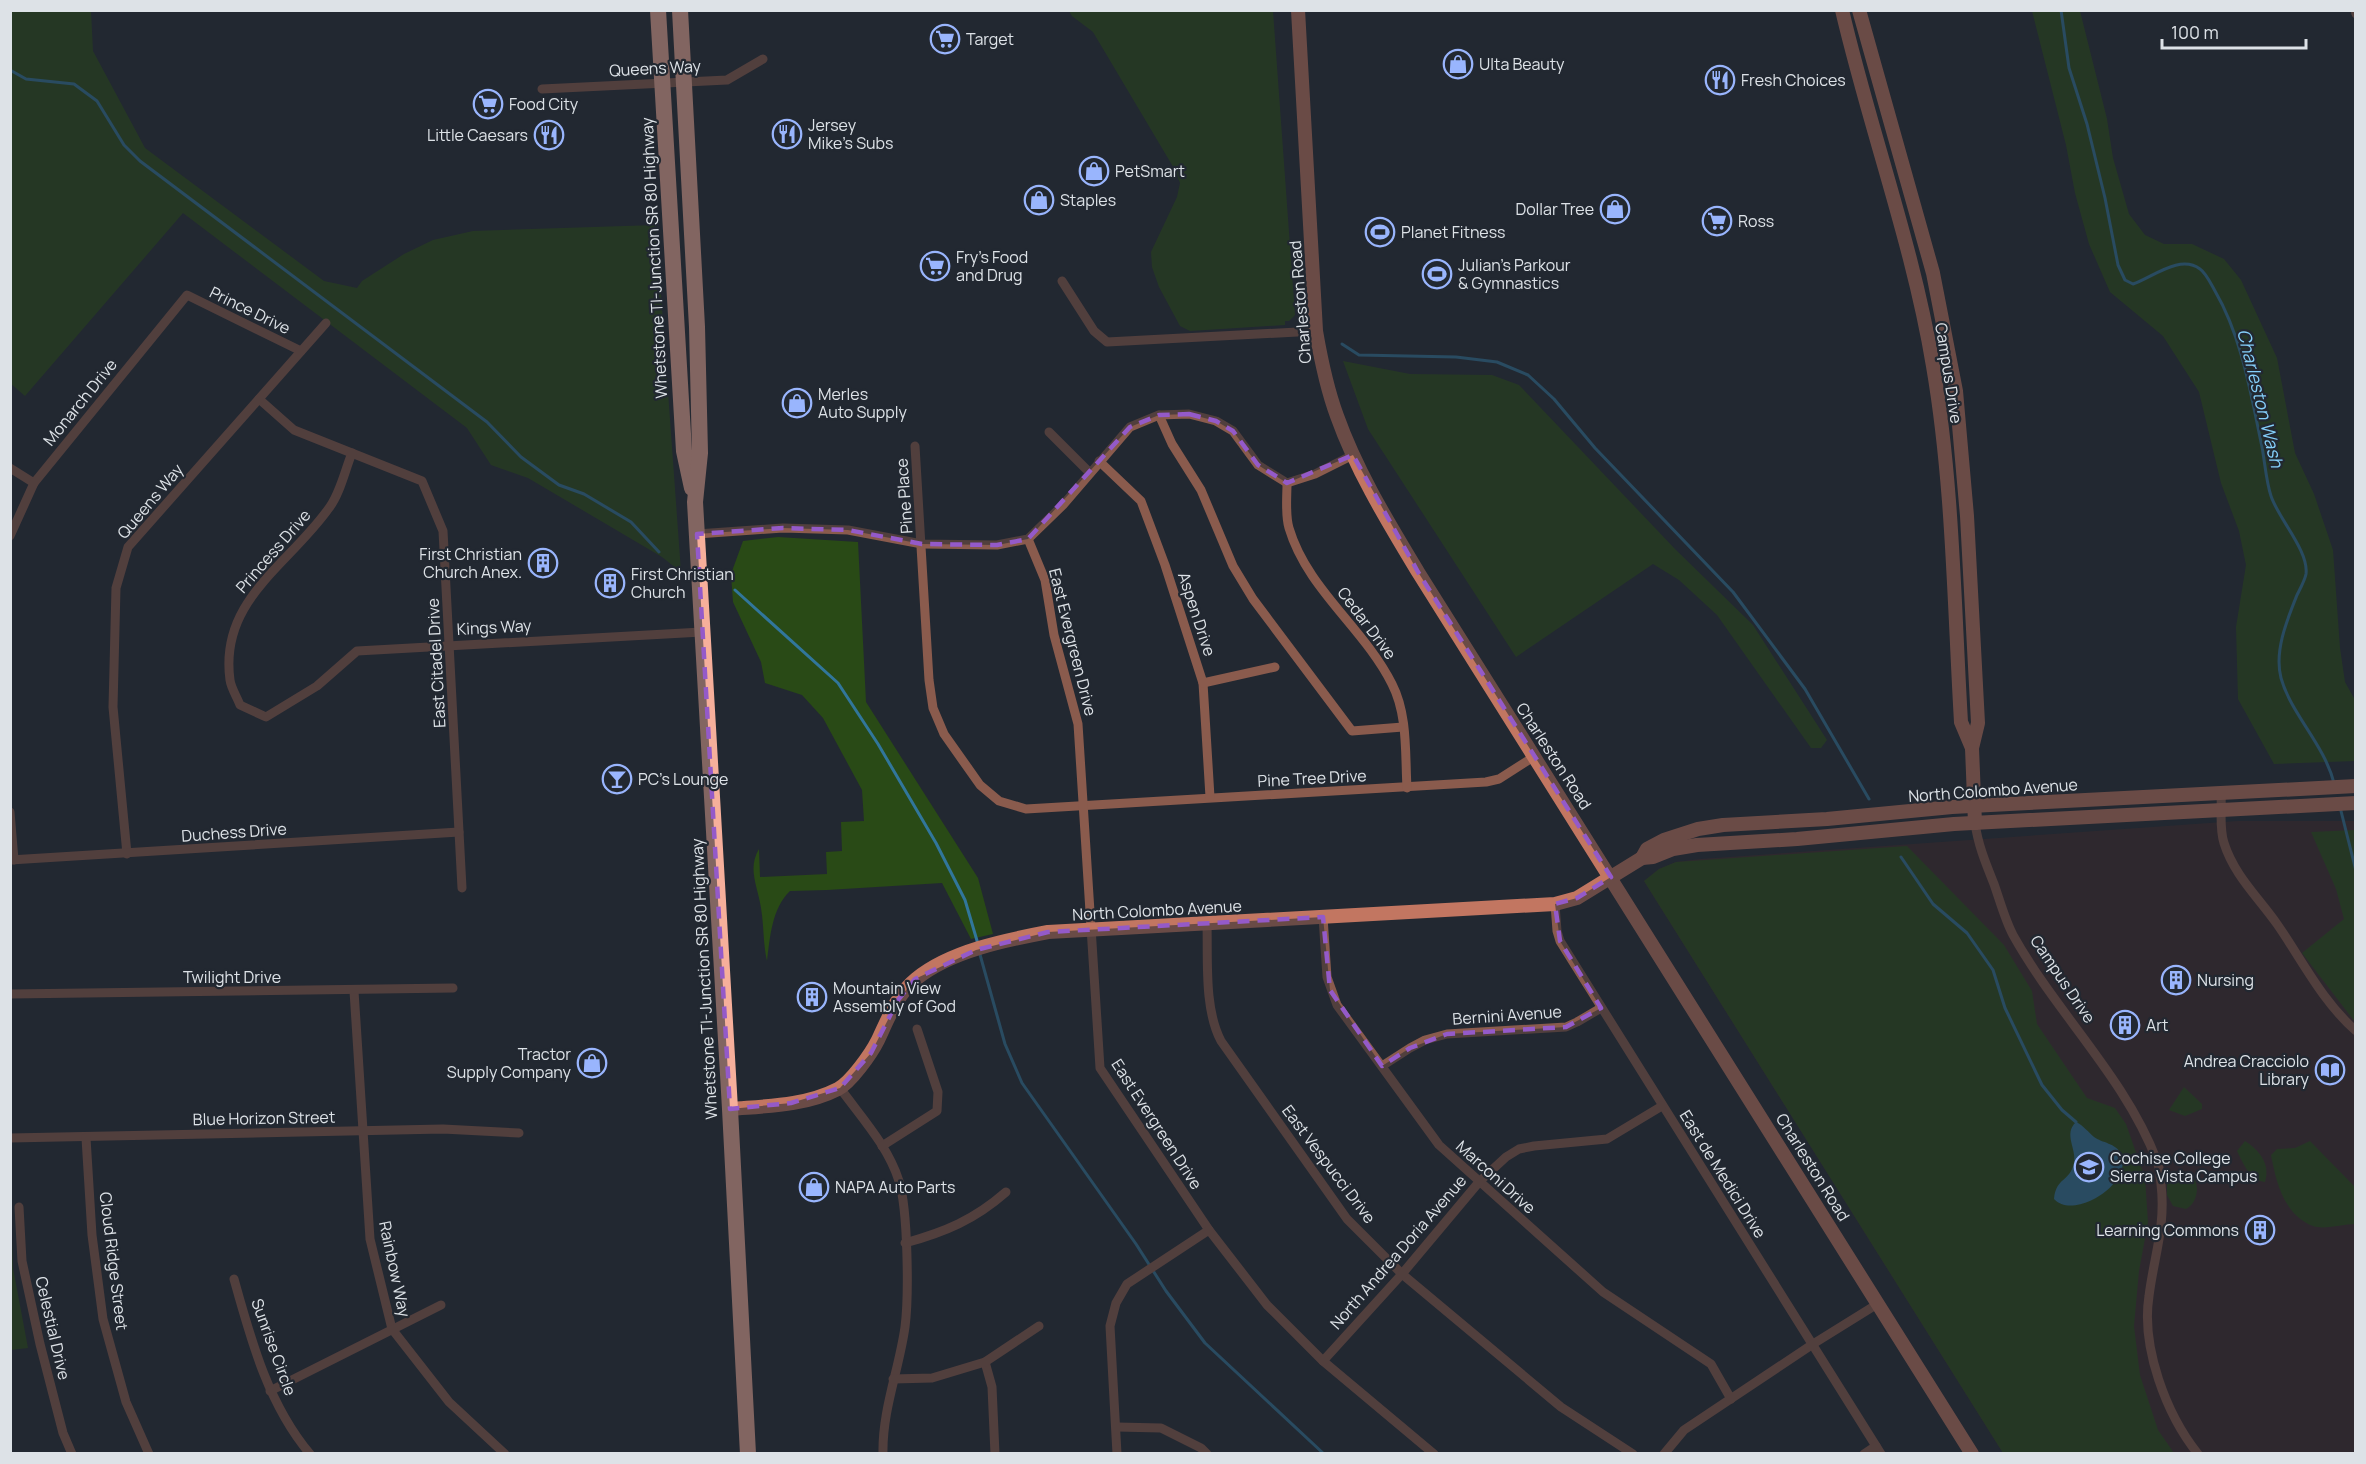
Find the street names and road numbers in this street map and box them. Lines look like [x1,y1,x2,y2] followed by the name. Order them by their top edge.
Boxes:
[609,55,702,81] street label: Queens Way
[636,116,672,399] street label: Whetstone TI-Junction SR 80 Highway
[1284,240,1316,364] street label: Charleston Road
[206,281,294,339] street label: Prince Drive
[1930,321,1968,425] street label: Campus Drive
[38,354,122,450] street label: Monarch Drive
[890,457,918,535] street label: Pine Place
[112,458,188,543] street label: Queens Way
[231,505,315,597] street label: Princess Drive
[1044,566,1102,718] street label: East Evergreen Drive
[1173,569,1221,659] street label: Aspen Drive
[1332,582,1402,664] street label: Cedar Drive
[422,598,450,728] street label: East Citadel Drive
[456,614,533,640] street label: Kings Way
[1511,698,1597,814] street label: Charleston Road
[1257,764,1367,792] street label: Pine Tree Drive
[1907,773,2079,807] street label: North Colombo Avenue
[181,817,287,847] street label: Duchess Drive
[686,837,722,1120] street label: Whetstone TI-Junction SR 80 Highway
[1072,895,1242,925] street label: North Colombo Avenue
[2025,931,2101,1027] street label: Campus Drive
[183,966,281,988] street label: Twilight Drive
[1452,1000,1562,1030] street label: Bernini Avenue
[1107,1055,1207,1193] street label: East Evergreen Drive
[1277,1100,1381,1228] street label: East Vespucci Drive
[193,1106,335,1130] street label: Blue Horizon Street
[1675,1106,1771,1242] street label: East de Medici Drive
[1771,1109,1855,1225] street label: Charleston Road
[1452,1135,1540,1219] street label: Marconi Drive
[1325,1170,1471,1334] street label: North Andrea Doria Avenue
[95,1191,133,1331] street label: Cloud Ridge Street
[374,1219,416,1319] street label: Rainbow Way
[30,1274,76,1382] street label: Celestial Drive
[246,1295,302,1399] street label: Sunrise Circle

